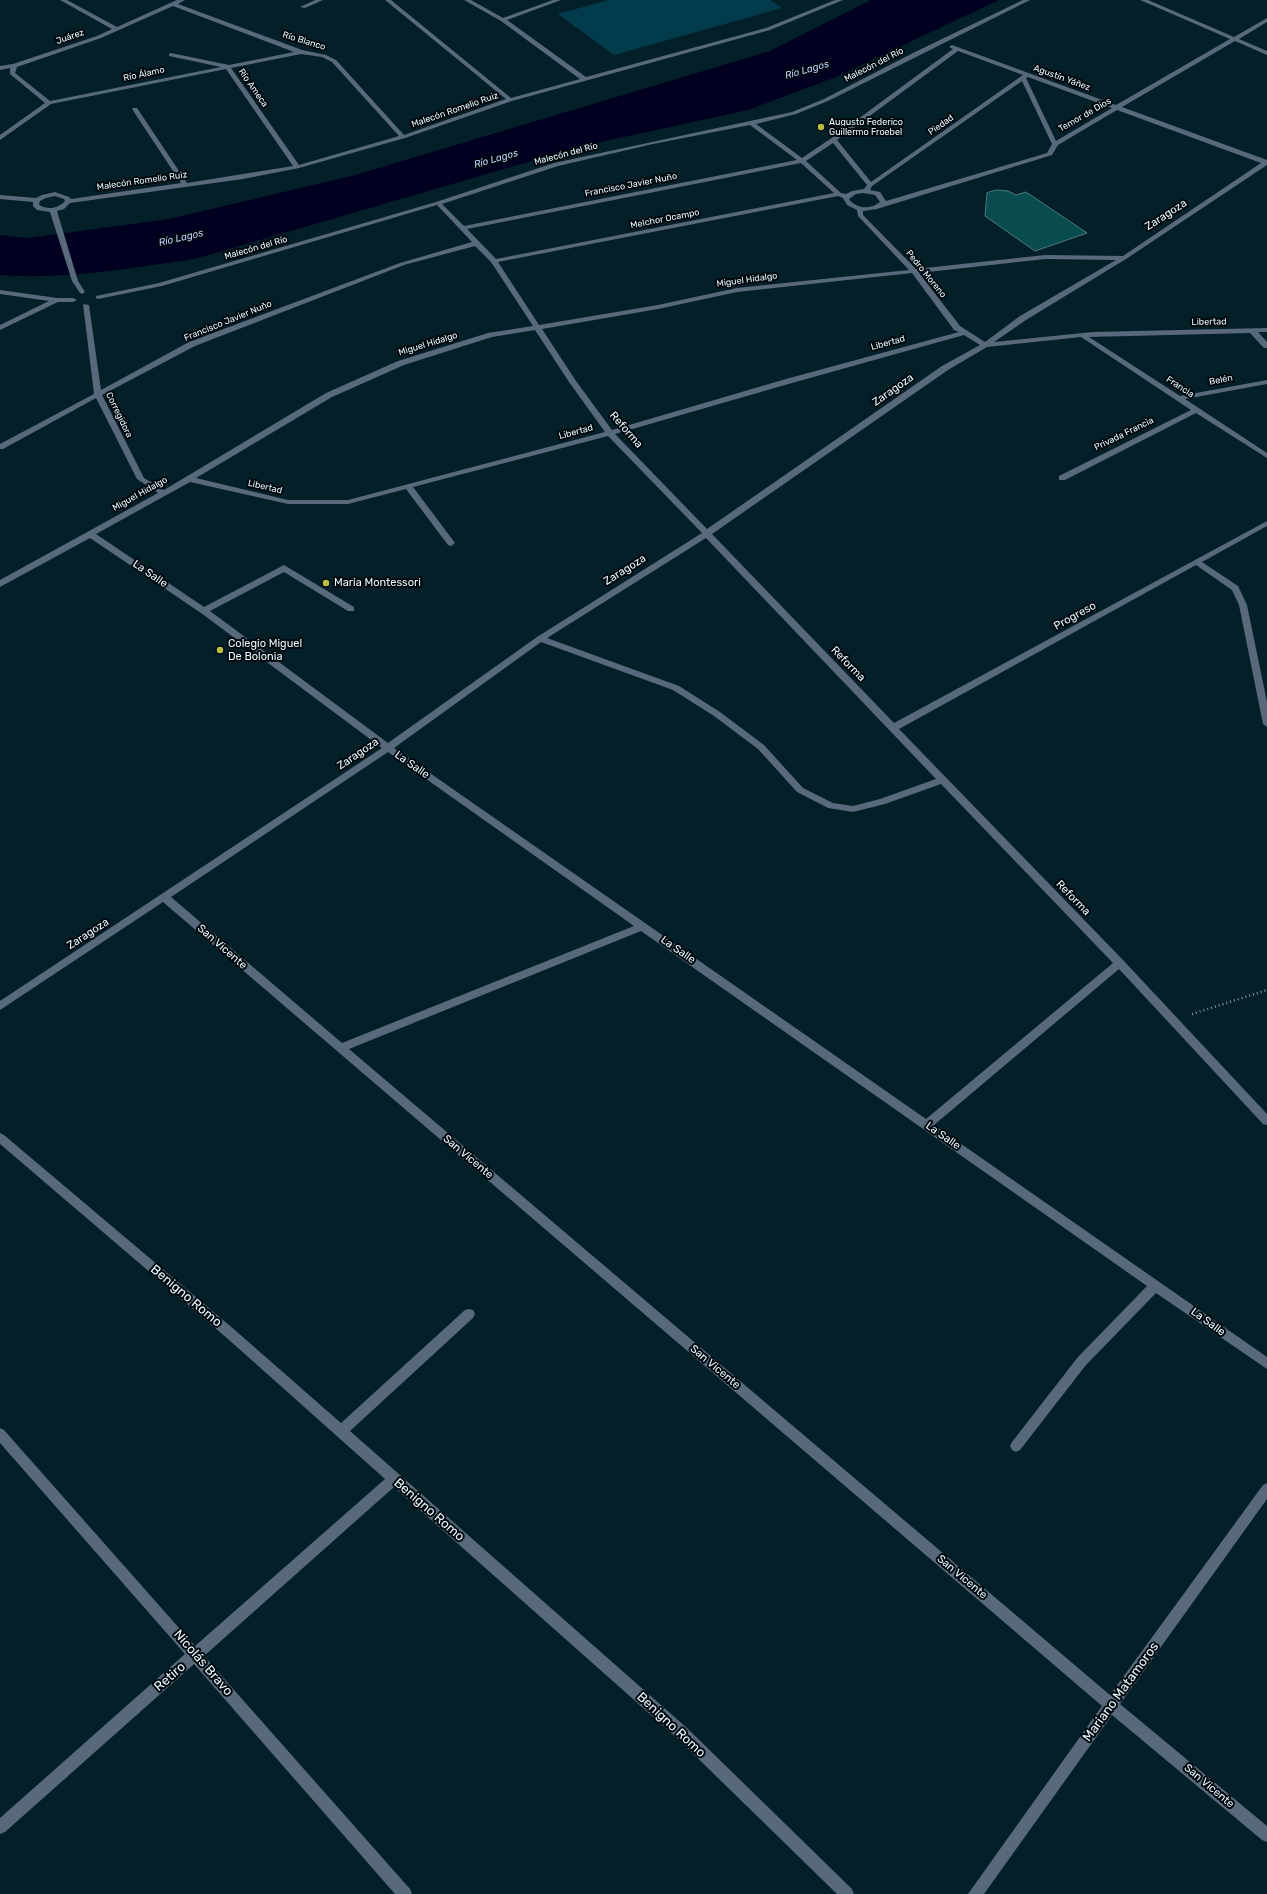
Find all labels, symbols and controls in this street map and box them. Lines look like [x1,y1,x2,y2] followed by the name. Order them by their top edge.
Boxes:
[55,27,85,47] street label: Juárez
[281,29,327,53] street label: Río Blanco
[843,45,905,85] street label: Malecón del Río
[784,58,830,82] water label: Río Lagos
[1032,63,1092,93] street label: Agustín Yáñez
[122,64,166,84] street label: Río Álamo
[236,67,270,109] street label: Río Ameca
[410,90,500,130] street label: Malecón Romelio Ruiz
[1057,96,1113,134] street label: Temor de Dios
[926,112,956,138] street label: Piedad
[829,117,903,138] place label: Augusto Federico Guillermo Froebel
[816,122,826,132] marker: Augusto Federico Guillermo Froebel
[533,140,599,168] street label: Malecón del Río
[473,147,519,171] water label: Río Lagos
[96,169,188,193] street label: Malecón Romelio Ruiz
[584,171,678,199] street label: Francisco Javier Nuño
[1143,197,1189,233] street label: Zaragoza
[630,207,700,231] street label: Melchor Ocampo
[158,227,204,249] water label: Río Lagos
[223,234,289,262] street label: Malecón del Río
[904,248,948,300] street label: Pedro Moreno
[716,270,778,290] street label: Miguel Hidalgo
[183,298,273,344] street label: Francisco Javier Nuño
[1191,316,1227,328] street label: Libertad
[397,330,459,358] street label: Miguel Hidalgo
[870,333,906,353] street label: Libertad
[870,371,916,409] street label: Zaragoza
[1208,372,1234,388] street label: Belén
[1164,374,1196,400] street label: Francia
[103,390,135,440] street label: Corregidora
[607,409,645,451] street label: Reforma
[1093,415,1155,453] street label: Privada Francia
[558,422,594,442] street label: Libertad
[111,474,169,514] street label: Miguel Hidalgo
[247,478,283,496] street label: Libertad
[601,552,649,588] street label: Zaragoza
[130,558,170,590] street label: La Salle
[334,576,421,590] place label: Maria Montessori
[321,578,331,588] marker: Maria Montessori
[1052,599,1098,633] street label: Progreso
[228,637,302,663] place label: Colegio Miguel De Bolonia
[828,644,868,684] street label: Reforma
[215,645,225,655] marker: Colegio Miguel De Bolonia
[335,735,381,773] street label: Zaragoza
[392,748,432,782] street label: La Salle
[1053,878,1093,918] street label: Reforma
[65,916,111,952] street label: Zaragoza
[195,922,249,972] street label: San Vicente
[658,933,698,967] street label: La Salle
[923,1119,963,1153] street label: La Salle
[440,1132,496,1182] street label: San Vicente
[147,1262,225,1330] street label: Benigno Romo
[1188,1305,1228,1339] street label: La Salle
[687,1342,743,1392] street label: San Vicente
[391,1475,467,1545] street label: Benigno Romo
[934,1552,990,1602] street label: San Vicente
[170,1627,236,1699] street label: Nicolás Bravo
[1080,1639,1162,1745] street label: Mariano Matamoros
[151,1659,189,1695] street label: Retiro
[633,1689,709,1761] street label: Benigno Romo
[1181,1761,1237,1811] street label: San Vicente

